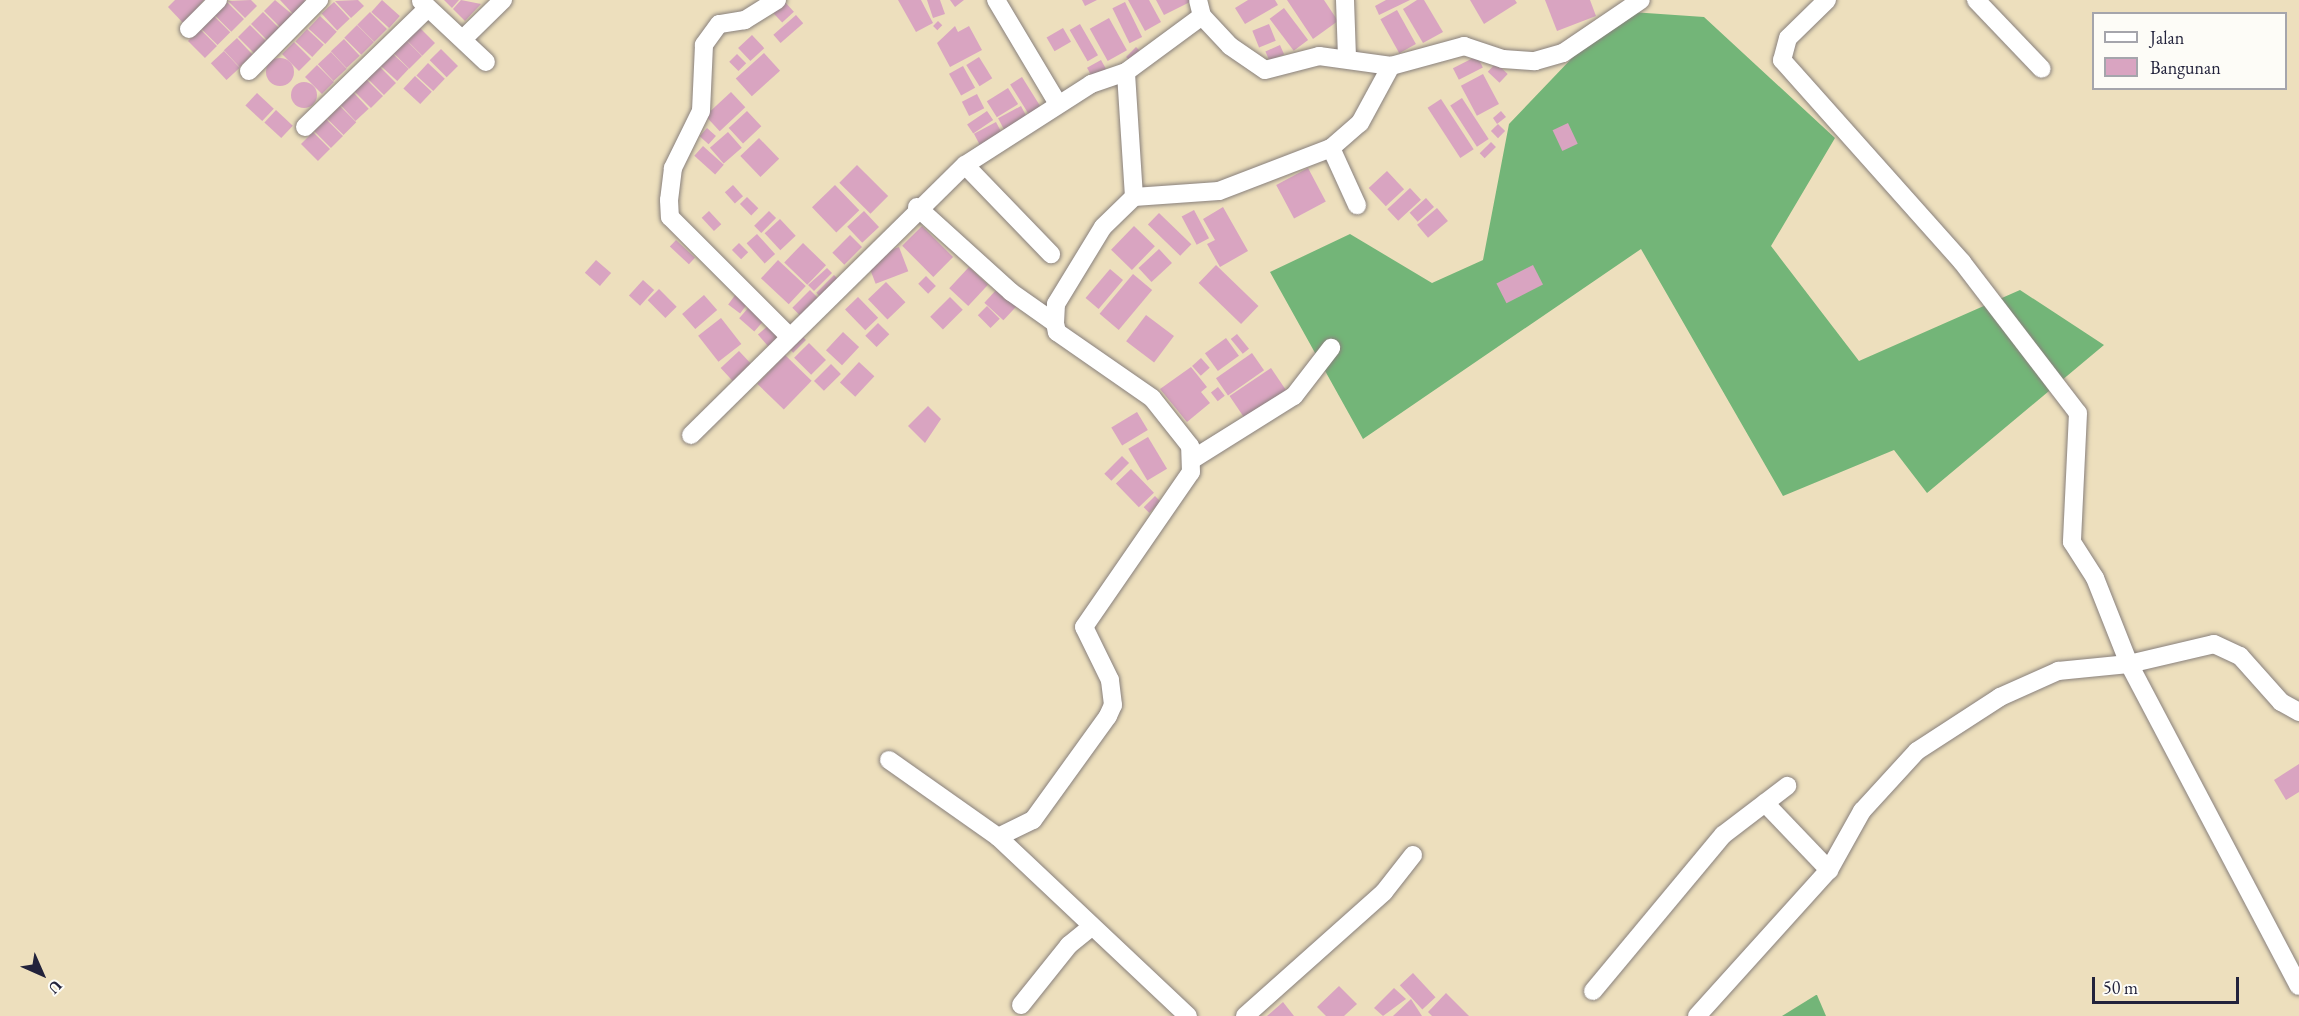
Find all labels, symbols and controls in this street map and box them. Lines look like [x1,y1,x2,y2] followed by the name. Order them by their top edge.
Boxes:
[2092,12,2287,90] legend
[2150,26,2184,49] text: Jalan
[2150,56,2221,79] text: Bangunan
[12,944,72,1004] north arrow
[2095,965,2242,1003] scale bar
[43,975,67,999] text: U
[2103,976,2138,999] text: 50 m

